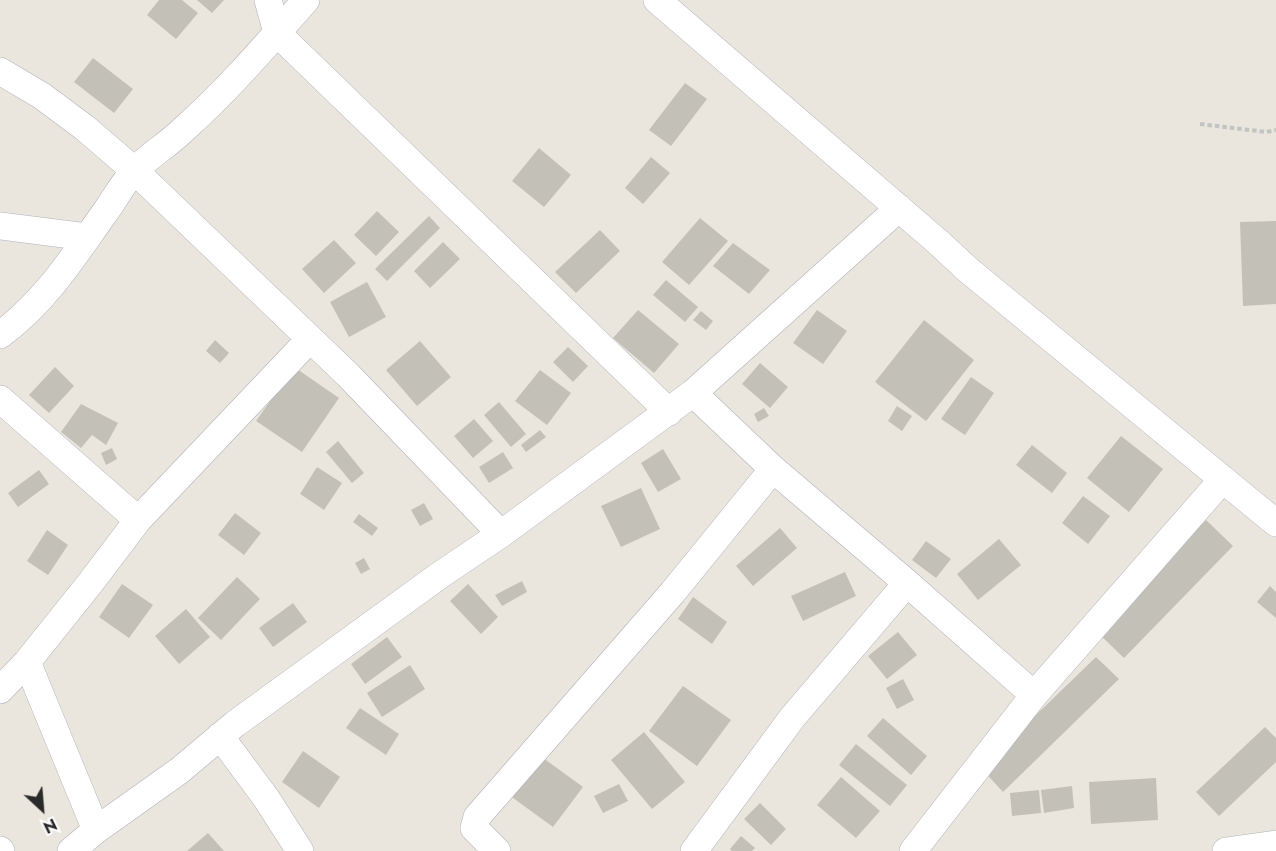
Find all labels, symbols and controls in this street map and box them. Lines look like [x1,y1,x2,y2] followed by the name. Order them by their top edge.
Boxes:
[12,779,72,839] north arrow
[39,813,61,839] text: N

